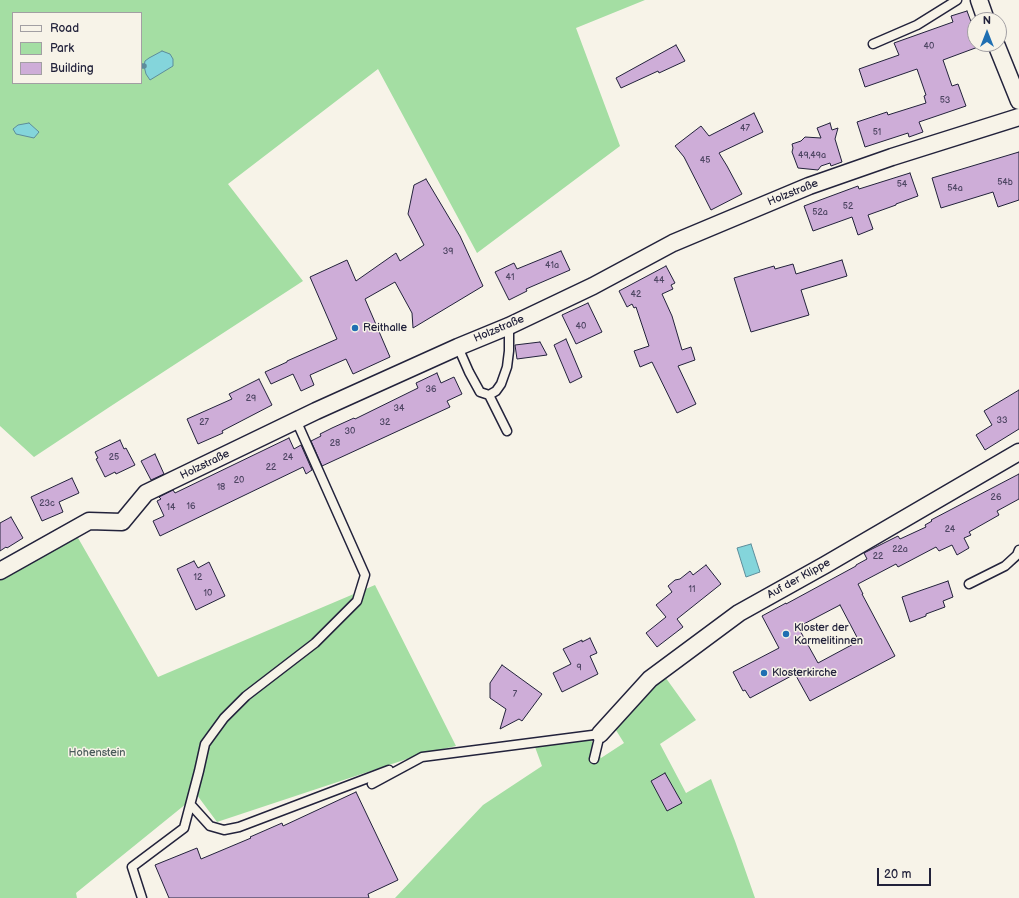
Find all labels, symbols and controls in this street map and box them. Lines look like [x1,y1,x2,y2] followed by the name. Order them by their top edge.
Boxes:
[12,12,142,84] legend
[967,12,1007,52] north arrow
[983,14,991,27] text: N
[50,21,79,36] text: Road
[50,41,74,56] text: Park
[924,42,934,52] house number: 40
[50,61,94,76] text: Building
[940,96,950,106] house number: 53
[740,124,750,134] house number: 47
[873,128,881,138] house number: 51
[798,151,826,161] house number: 49,49a
[700,156,710,166] house number: 45
[766,177,820,209] street label: Holzstraße
[997,178,1013,188] house number: 54b
[897,180,907,190] house number: 54
[947,184,963,194] house number: 54a
[843,202,853,212] house number: 52
[812,208,828,218] house number: 52a
[443,247,453,257] house number: 39
[545,261,559,271] house number: 41a
[506,273,514,283] house number: 41
[654,276,664,286] house number: 44
[631,290,641,300] house number: 42
[472,312,526,346] street label: Holzstraße
[363,321,407,335] place label: Reithalle
[576,322,586,332] house number: 40
[350,323,360,333] marker: Reithalle
[425,385,437,395] house number: 36
[246,394,256,404] house number: 29
[393,404,405,414] house number: 34
[996,416,1008,426] house number: 33
[199,418,209,428] house number: 27
[380,418,390,428] house number: 32
[345,427,355,437] house number: 30
[330,439,340,449] house number: 28
[178,447,232,483] street label: Holzstraße
[109,453,119,463] house number: 25
[283,453,293,463] house number: 24
[266,463,276,473] house number: 22
[234,476,244,486] house number: 20
[217,483,225,493] house number: 18
[991,493,1001,503] house number: 26
[39,499,55,509] house number: 23c
[187,502,195,512] house number: 16
[167,503,175,513] house number: 14
[945,525,955,535] house number: 24
[892,545,908,555] house number: 22a
[873,552,883,562] house number: 22
[765,556,833,602] street label: Auf der Klippe
[194,573,202,583] house number: 12
[689,585,695,595] house number: 11
[204,589,212,599] house number: 10
[794,621,863,647] place label: Kloster der Karmelitinnen
[781,629,791,639] marker: Kloster der Karmelitinnen
[576,663,582,673] house number: 9
[772,666,837,680] place label: Klosterkirche
[759,668,769,678] marker: Klosterkirche
[513,690,517,700] house number: 7
[69,746,125,760] park label: Hohenstein
[879,860,933,886] scale bar
[884,867,911,882] text: 20 m

